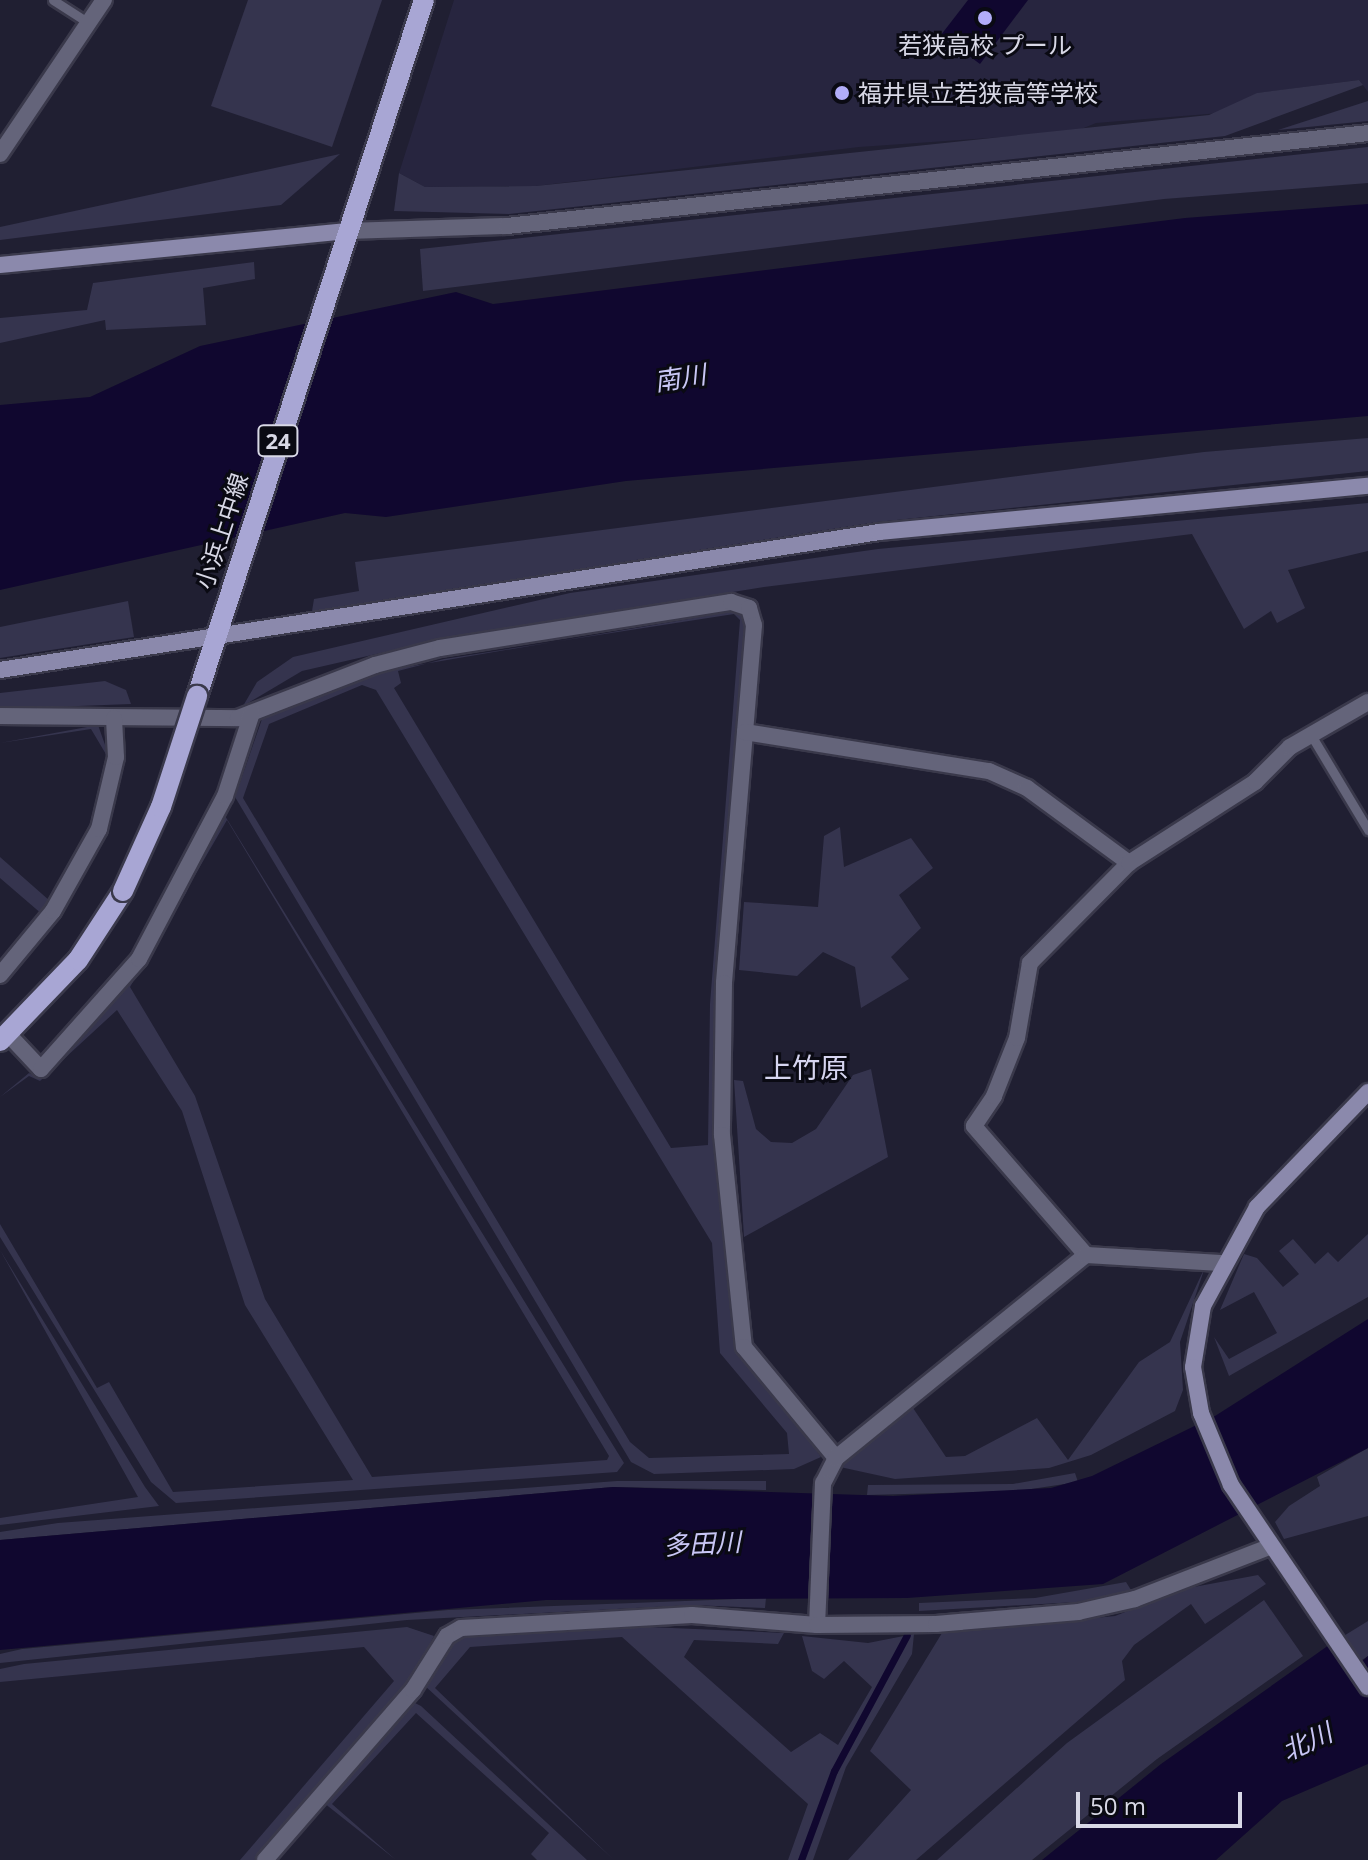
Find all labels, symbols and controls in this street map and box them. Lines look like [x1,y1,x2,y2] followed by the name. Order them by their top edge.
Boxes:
[976,9,994,27] marker: 若狭高校 プール
[898,31,1072,59] place label: 若狭高校 プール
[858,79,1098,107] place label: 福井県立若狭高等学校
[833,84,851,102] marker: 福井県立若狭高等学校
[652,359,708,397] water label: 南川
[256,423,300,459] road number: 24
[189,469,253,593] street label: 小浜上中線
[764,1050,848,1084] district label: 上竹原
[662,1526,742,1562] water label: 多田川
[1277,1717,1337,1767] water label: 北川
[1080,1776,1246,1826] scale bar
[1090,1789,1146,1822] text: 50 m

